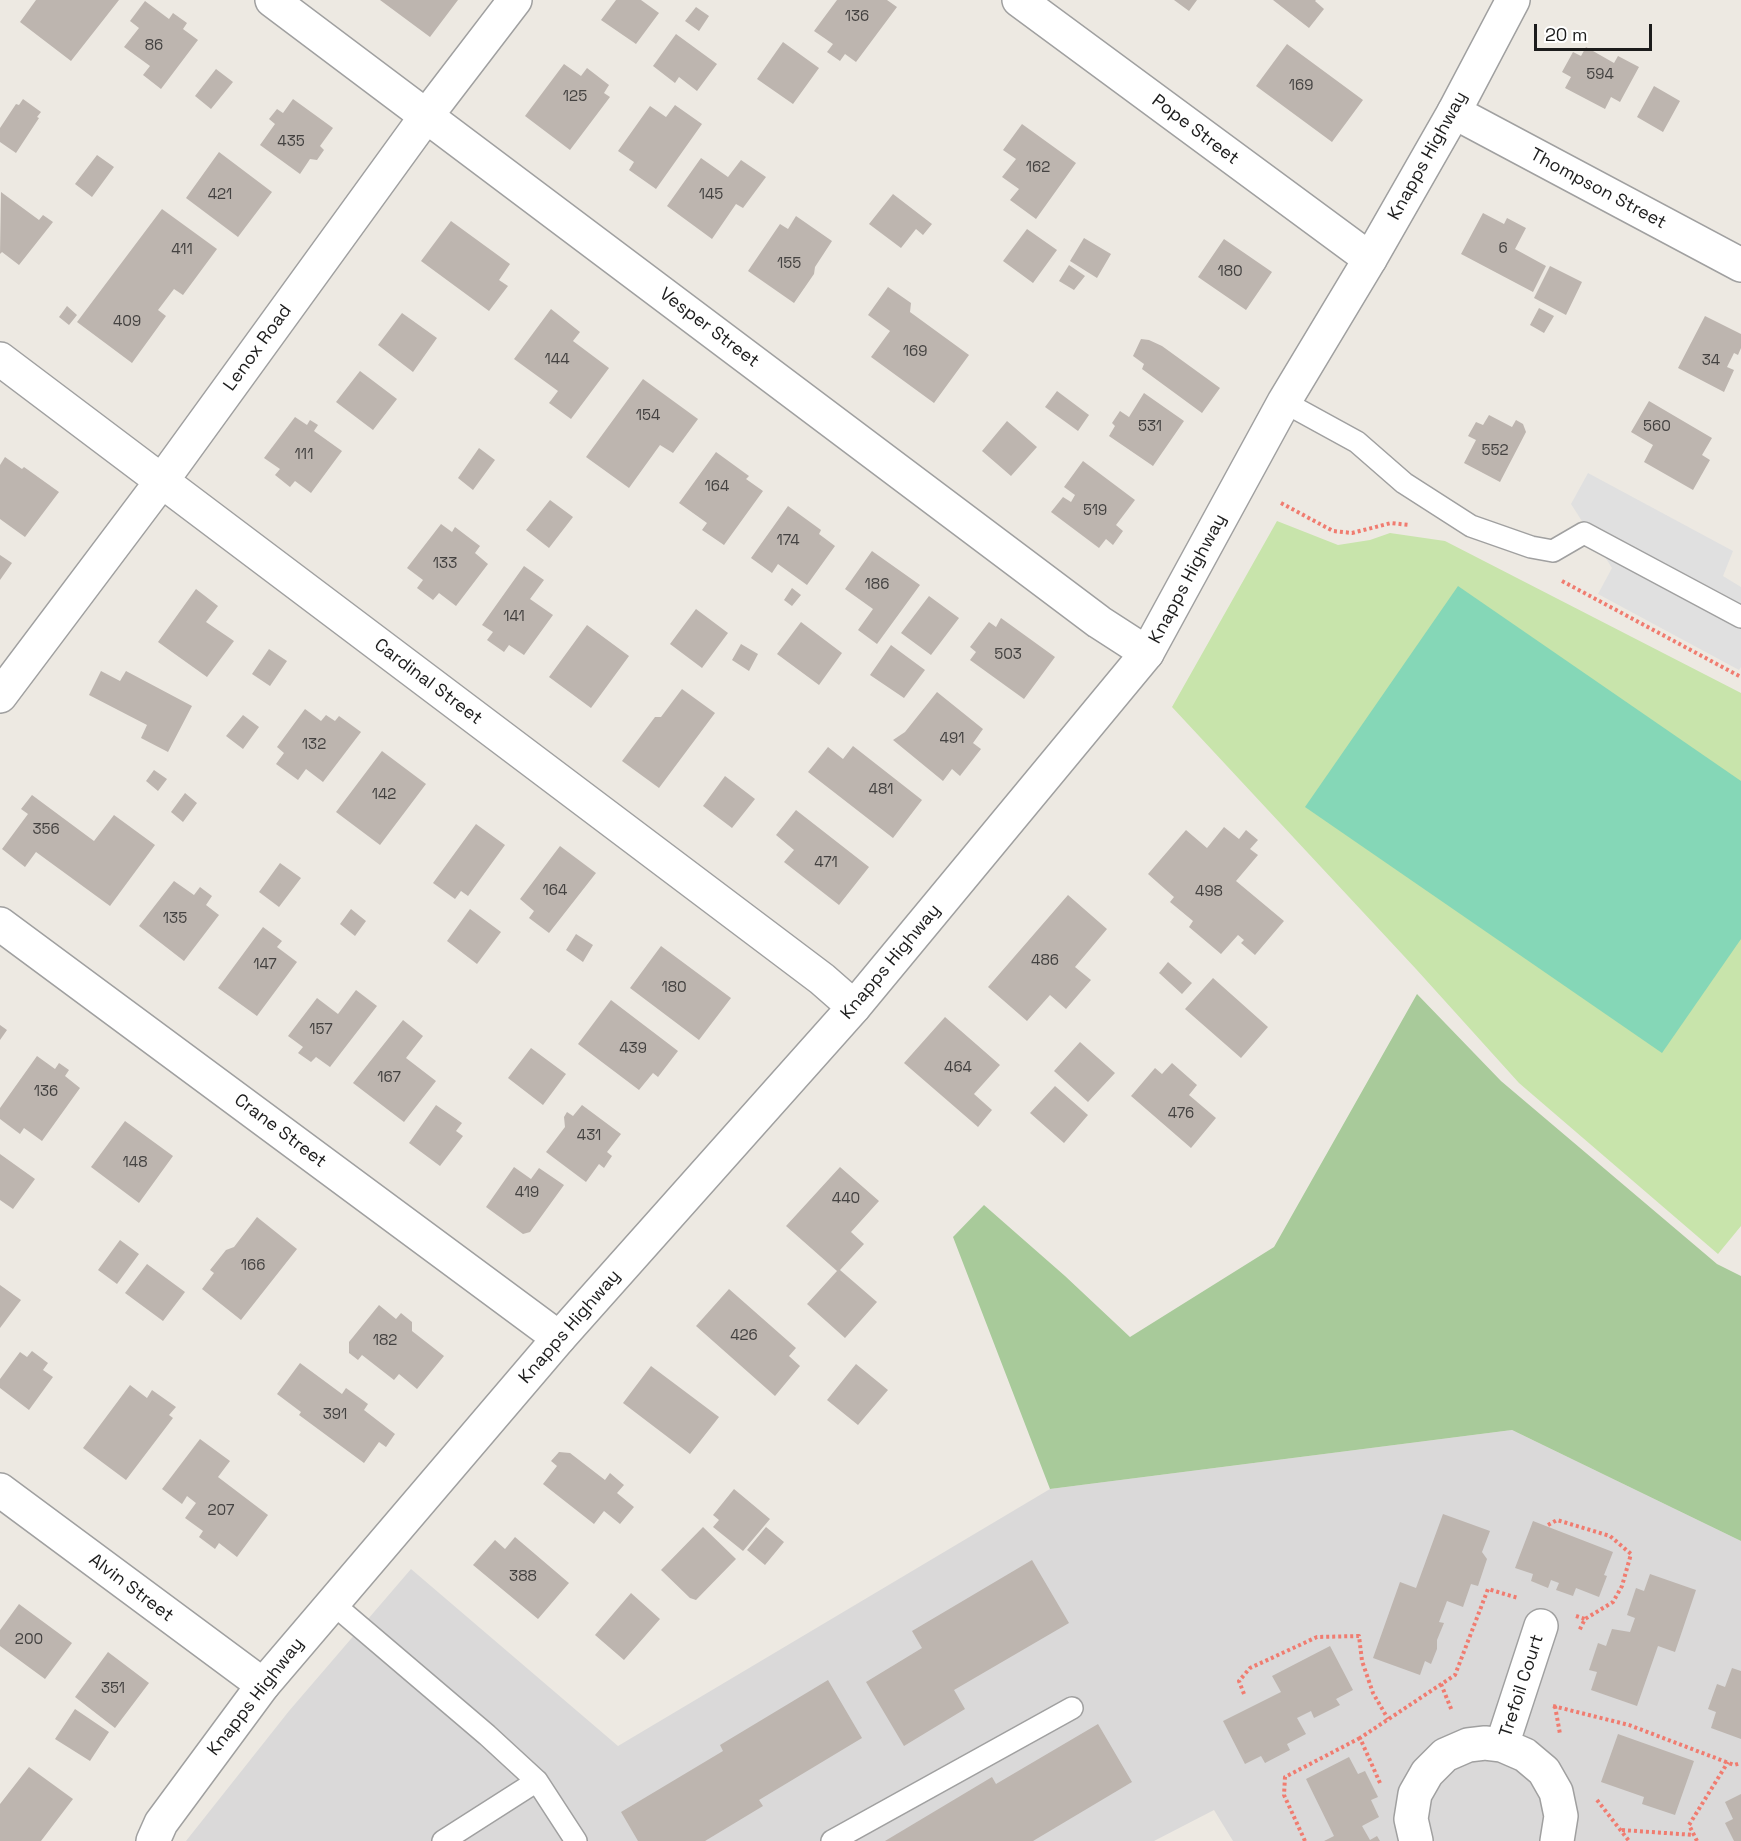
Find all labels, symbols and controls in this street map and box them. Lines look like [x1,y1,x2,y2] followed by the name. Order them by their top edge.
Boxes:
[845,8,869,26] house number: 136
[1537,12,1656,50] scale bar
[1545,23,1588,46] text: 20 m
[145,37,163,55] house number: 86
[1586,66,1614,84] house number: 594
[1289,77,1313,95] house number: 169
[563,88,587,106] house number: 125
[1384,88,1472,224] street label: Knapps Highway
[1147,90,1243,170] street label: Pope Street
[277,133,305,151] house number: 435
[1526,144,1670,234] street label: Thompson Street
[1026,159,1050,177] house number: 162
[208,186,232,204] house number: 421
[699,186,723,204] house number: 145
[1498,240,1508,258] house number: 6
[171,241,193,259] house number: 411
[777,255,801,273] house number: 155
[1217,263,1243,281] house number: 180
[655,283,763,373] street label: Vesper Street
[219,301,297,395] street label: Lenox Road
[113,313,141,331] house number: 409
[903,343,927,361] house number: 169
[544,351,570,369] house number: 144
[1702,352,1720,370] house number: 34
[636,407,660,425] house number: 154
[1138,418,1162,436] house number: 531
[1643,418,1671,436] house number: 560
[1482,442,1508,460] house number: 552
[295,446,313,464] house number: 111
[705,478,729,496] house number: 164
[1083,502,1107,520] house number: 519
[1145,510,1231,648] street label: Knapps Highway
[776,532,800,550] house number: 174
[433,555,457,573] house number: 133
[865,576,889,594] house number: 186
[503,608,525,626] house number: 141
[370,634,486,730] street label: Cardinal Street
[994,646,1022,664] house number: 503
[940,730,964,748] house number: 491
[302,736,326,754] house number: 132
[869,781,893,799] house number: 481
[372,786,396,804] house number: 142
[32,821,60,839] house number: 356
[814,854,838,872] house number: 471
[543,882,567,900] house number: 164
[1195,883,1223,901] house number: 498
[837,900,945,1024] street label: Knapps Highway
[163,910,187,928] house number: 135
[1031,952,1059,970] house number: 486
[253,956,277,974] house number: 147
[661,979,687,997] house number: 180
[309,1021,333,1039] house number: 157
[619,1040,647,1058] house number: 439
[944,1059,972,1077] house number: 464
[377,1069,401,1087] house number: 167
[34,1083,58,1101] house number: 136
[230,1089,330,1173] street label: Crane Street
[1168,1105,1194,1123] house number: 476
[577,1127,601,1145] house number: 431
[123,1154,147,1172] house number: 148
[515,1184,539,1202] house number: 419
[832,1190,860,1208] house number: 440
[241,1257,265,1275] house number: 166
[515,1266,625,1388] street label: Knapps Highway
[730,1327,758,1345] house number: 426
[373,1332,397,1350] house number: 182
[323,1406,347,1424] house number: 391
[208,1502,234,1520] house number: 207
[84,1549,178,1627] street label: Alvin Street
[509,1568,537,1586] house number: 388
[15,1631,43,1649] house number: 200
[1495,1632,1549,1740] street label: Trefoil Court
[203,1634,309,1760] street label: Knapps Highway
[101,1680,125,1698] house number: 351

